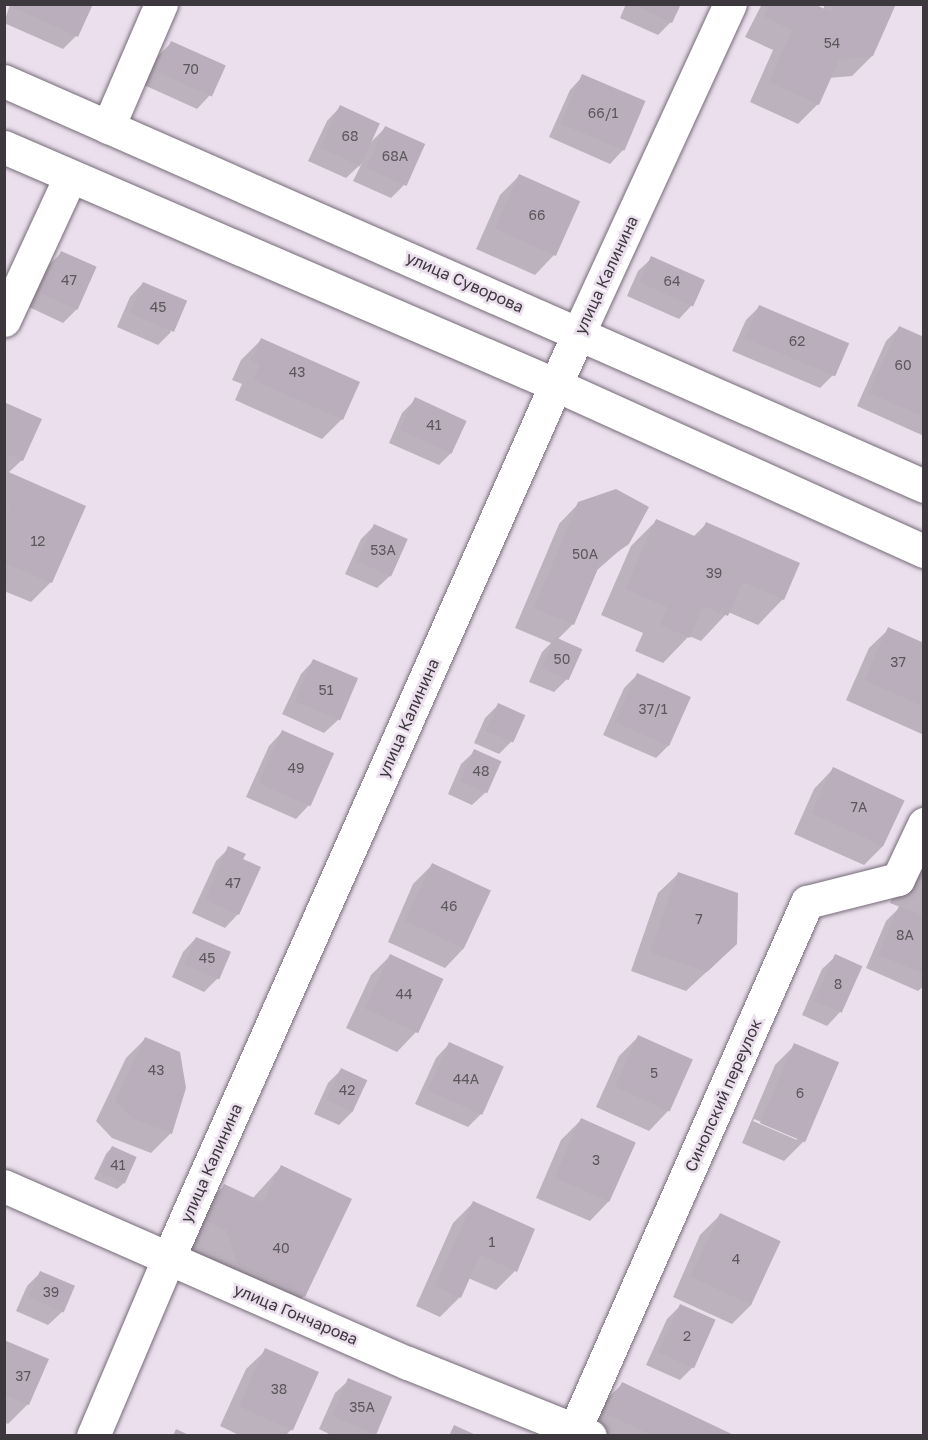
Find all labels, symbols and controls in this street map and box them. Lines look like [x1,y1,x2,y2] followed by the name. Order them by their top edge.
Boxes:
[824,35,840,51] house number: 54
[183,61,199,77] house number: 70
[588,105,618,121] house number: 66/1
[341,128,359,144] house number: 68
[382,148,408,164] house number: 68А
[529,207,545,223] house number: 66
[570,213,642,337] street label: улица Калинина
[403,247,527,317] street label: улица Суворова
[61,272,77,288] house number: 47
[663,273,681,289] house number: 64
[150,299,166,315] house number: 45
[789,333,805,349] house number: 62
[894,357,912,373] house number: 60
[289,364,305,380] house number: 43
[426,417,442,433] house number: 41
[31,533,45,549] house number: 12
[370,542,396,558] house number: 53А
[572,546,598,562] house number: 50А
[706,565,722,581] house number: 39
[554,651,570,667] house number: 50
[890,654,906,670] house number: 37
[373,655,443,781] street label: улица Калинина
[319,682,333,698] house number: 51
[638,701,668,717] house number: 37/1
[287,760,305,776] house number: 49
[472,763,490,779] house number: 48
[851,799,867,815] house number: 7А
[225,875,241,891] house number: 47
[440,898,458,914] house number: 46
[695,911,703,927] house number: 7
[896,927,914,943] house number: 8А
[199,950,215,966] house number: 45
[834,976,842,992] house number: 8
[395,986,413,1002] house number: 44
[681,1015,765,1175] street label: Синопский переулок
[148,1062,164,1078] house number: 43
[650,1065,658,1081] house number: 5
[453,1071,479,1087] house number: 44А
[339,1082,355,1098] house number: 42
[796,1085,804,1101] house number: 6
[176,1100,246,1226] street label: улица Калинина
[592,1152,600,1168] house number: 3
[110,1157,126,1173] house number: 41
[489,1234,495,1250] house number: 1
[272,1240,290,1256] house number: 40
[732,1251,740,1267] house number: 4
[231,1279,361,1349] street label: улица Гончарова
[43,1284,59,1300] house number: 39
[683,1328,691,1344] house number: 2
[15,1368,31,1384] house number: 37
[271,1381,287,1397] house number: 38
[349,1399,375,1415] house number: 35А

